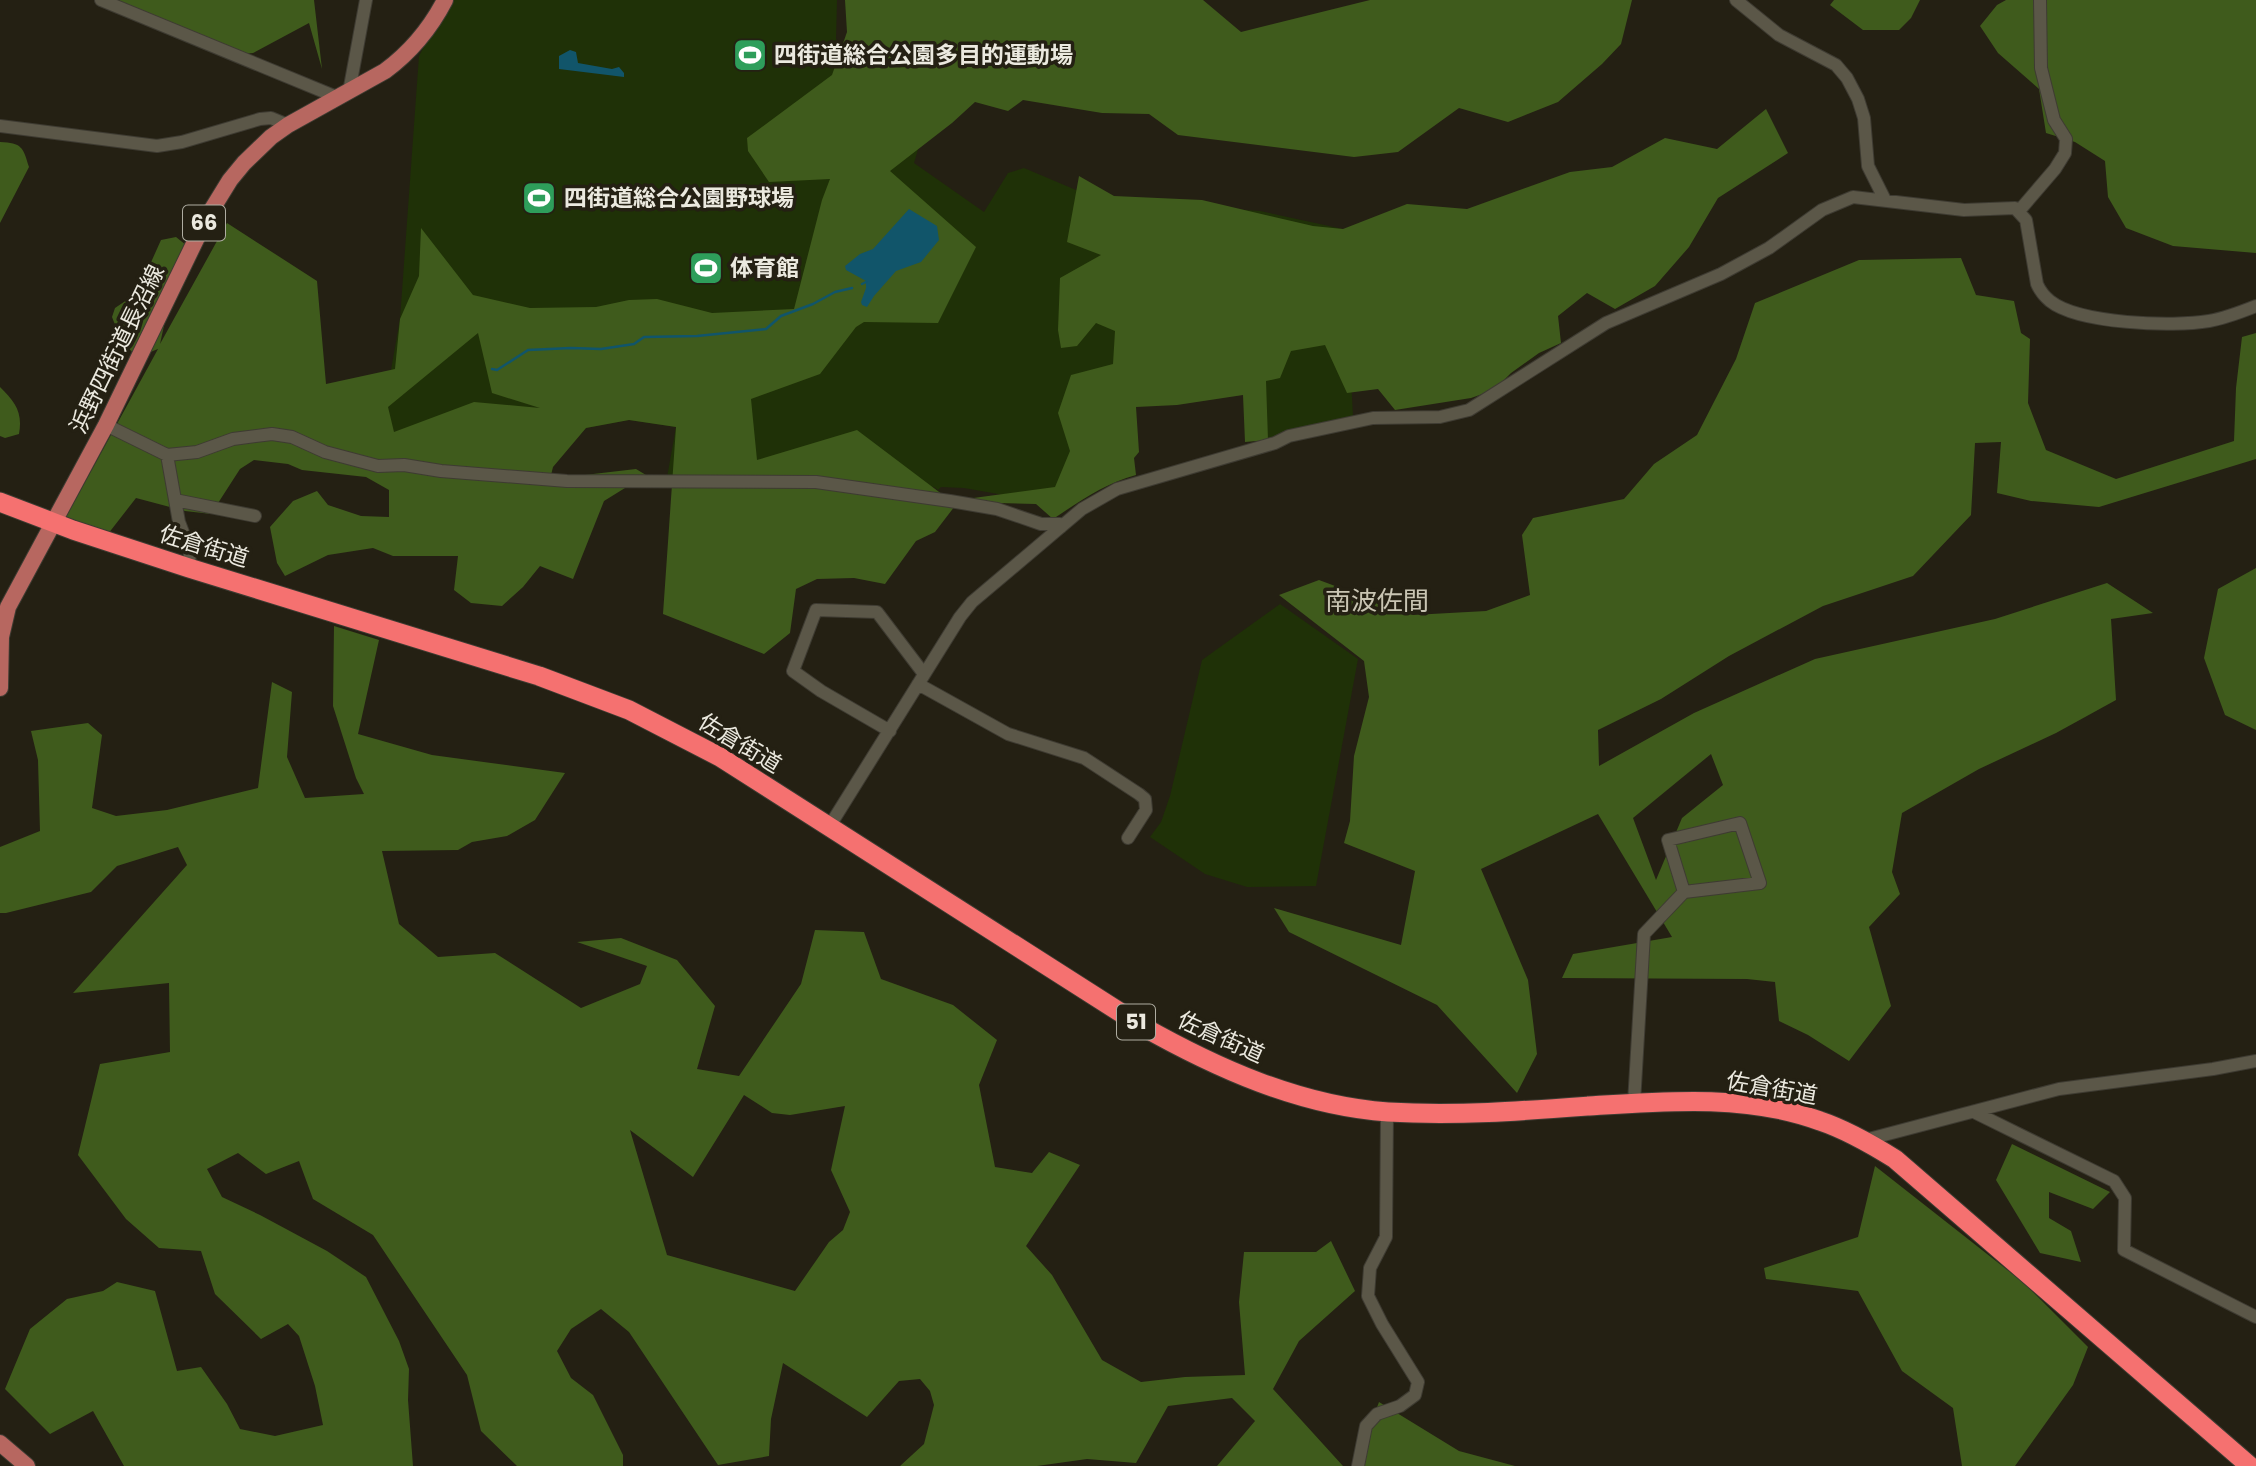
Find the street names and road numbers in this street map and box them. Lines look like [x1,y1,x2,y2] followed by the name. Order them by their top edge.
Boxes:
[183,206,225,241] road number: 66
[62,259,172,439] street label: 浜野四街道長沼線
[155,517,253,575] street label: 佐倉街道
[692,706,788,780] street label: 佐倉街道
[1117,1004,1155,1040] road number: 51
[1172,1004,1270,1070] street label: 佐倉街道
[1724,1064,1820,1112] street label: 佐倉街道

